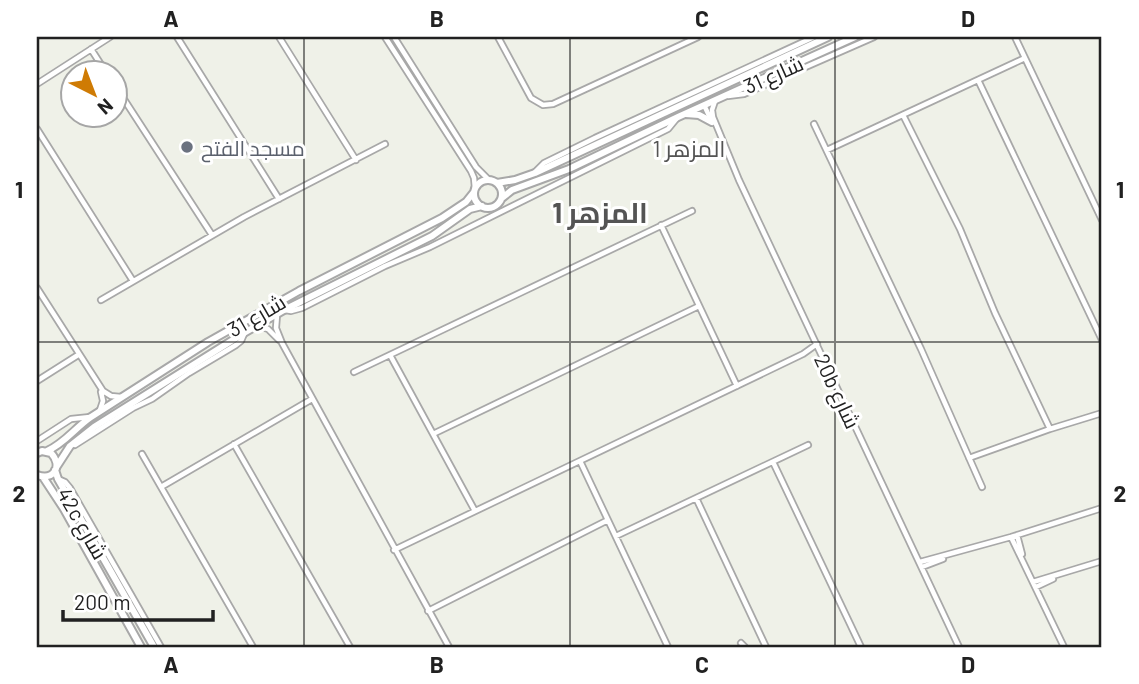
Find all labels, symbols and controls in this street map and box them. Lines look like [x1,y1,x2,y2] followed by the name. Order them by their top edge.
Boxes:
[163,4,179,32] text: A
[430,4,444,32] text: B
[695,4,709,32] text: C
[961,4,975,32] text: D
[739,50,808,101] street label: شارع 31
[60,60,130,130] north arrow
[93,94,118,120] text: N
[653,134,725,162] district label: المزهر 1
[201,135,305,163] place label: مسجد الفتح
[179,139,195,155] marker: مسجد الفتح
[15,175,23,203] text: 1
[1116,175,1124,203] text: 1
[552,195,648,230] district label: المزهر 1
[223,288,291,344] street label: شارع 31
[807,350,866,434] street label: 20b شارع
[13,479,25,507] text: 2
[1114,479,1126,507] text: 2
[50,483,113,565] street label: 42c شارع
[63,579,214,623] scale bar
[74,589,131,614] text: 200 m
[163,650,179,678] text: A
[430,650,444,678] text: B
[695,650,709,678] text: C
[961,650,975,678] text: D

